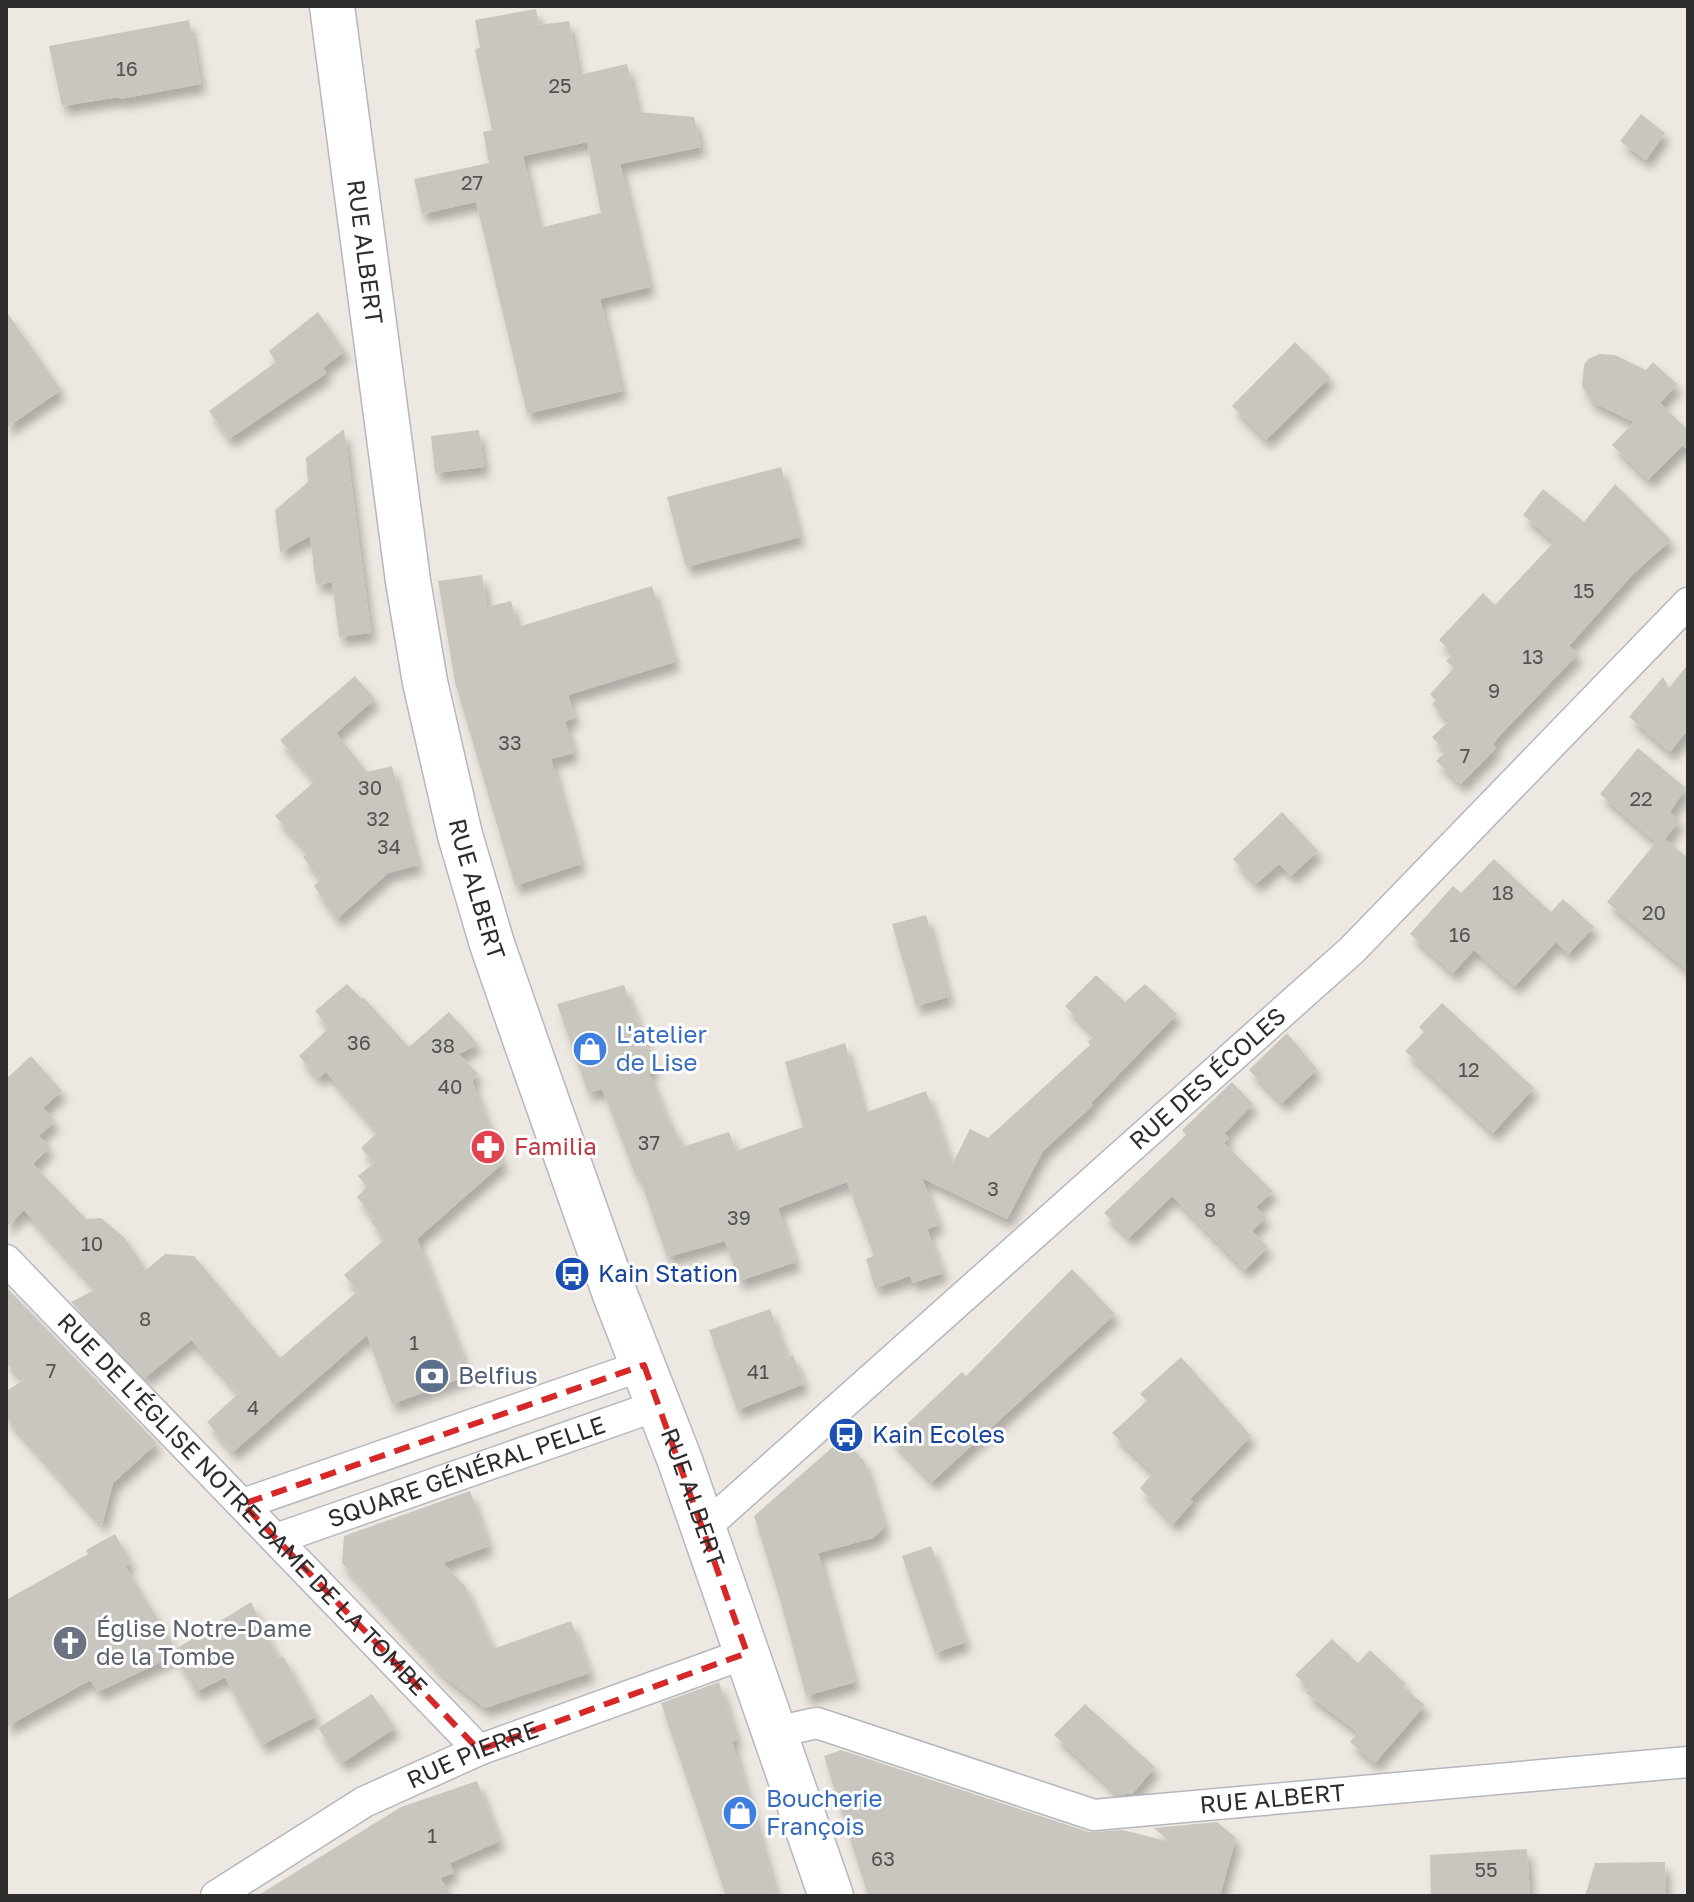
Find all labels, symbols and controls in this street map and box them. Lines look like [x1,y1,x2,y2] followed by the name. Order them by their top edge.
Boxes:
[116,56,138,80] house number: 16
[548,73,572,97] house number: 25
[461,170,483,194] house number: 27
[342,178,390,326] street label: RUE ALBERT
[1573,578,1595,602] house number: 15
[1522,644,1544,668] house number: 13
[1488,678,1500,702] house number: 9
[498,730,522,754] house number: 33
[1460,743,1470,767] house number: 7
[358,775,382,799] house number: 30
[1629,786,1653,810] house number: 22
[366,806,390,830] house number: 32
[444,816,512,963] street label: RUE ALBERT
[377,834,401,858] house number: 34
[1492,880,1514,904] house number: 18
[1642,900,1666,924] house number: 20
[1449,922,1471,946] house number: 16
[1123,1000,1291,1155] street label: RUE DES ÉCOLES
[616,1019,707,1076] place label: L'atelier de Lise
[347,1030,371,1054] house number: 36
[571,1030,609,1068] shop icon: L'atelier de Lise
[431,1033,455,1057] house number: 38
[1458,1057,1480,1081] house number: 12
[438,1074,462,1098] house number: 40
[469,1128,507,1166] pharmacy icon: Familia
[638,1130,660,1154] house number: 37
[514,1131,597,1160] place label: Familia
[987,1176,999,1200] house number: 3
[1204,1197,1216,1221] house number: 8
[727,1205,751,1229] house number: 39
[81,1231,103,1255] house number: 10
[553,1255,591,1293] bus stop icon: Kain Station
[598,1258,738,1287] place label: Kain Station
[52,1306,434,1701] street label: RUE DE L’ÉGLISE NOTRE-DAME DE LA TOMBE
[139,1306,151,1330] house number: 8
[409,1330,419,1354] house number: 1
[413,1357,451,1395] bank icon: Belfius
[46,1358,56,1382] house number: 7
[747,1359,769,1383] house number: 41
[458,1360,538,1389] place label: Belfius
[247,1395,259,1419] house number: 4
[324,1409,609,1533] street label: SQUARE GÉNÉRAL PELLE
[827,1416,865,1454] bus stop icon: Kain Ecoles
[872,1419,1005,1448] place label: Kain Ecoles
[656,1423,732,1571] street label: RUE ALBERT
[96,1613,312,1670] place label: Église Notre-Dame de la Tombe
[51,1624,89,1662] church icon: Église Notre-Dame de la Tombe
[402,1714,542,1794] street label: RUE PIERRE
[1198,1777,1346,1819] street label: RUE ALBERT
[766,1783,882,1840] place label: Boucherie François
[721,1794,759,1832] shop icon: Boucherie François
[427,1823,437,1847] house number: 1
[871,1846,895,1870] house number: 63
[1474,1857,1498,1881] house number: 55

